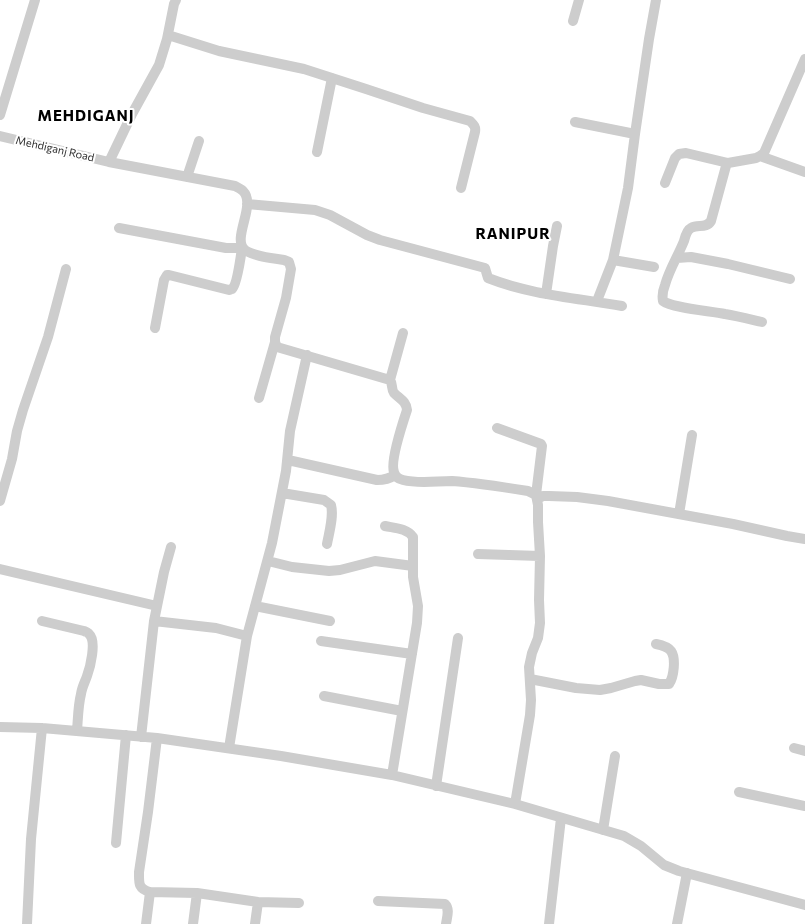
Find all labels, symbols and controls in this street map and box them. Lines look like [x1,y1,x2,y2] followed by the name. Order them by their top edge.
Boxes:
[37,107,135,125] district label: MEHDIGANJ
[14,134,96,164] street label: Mehdiganj Road
[475,225,551,243] district label: RANIPUR

